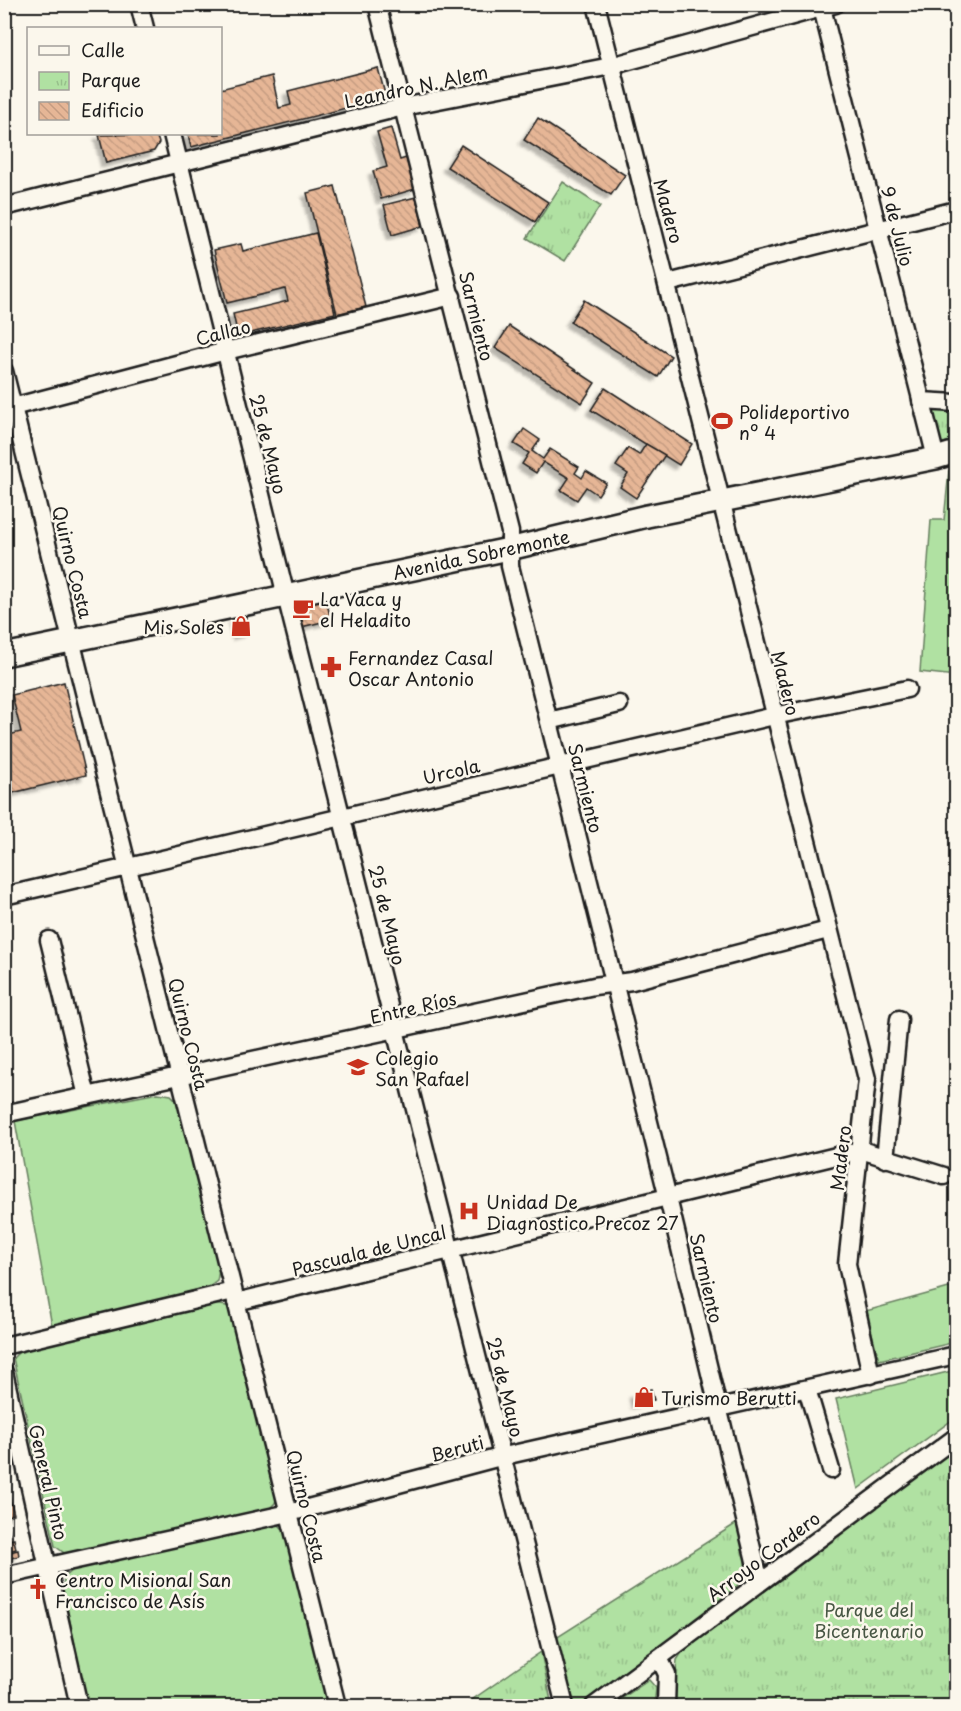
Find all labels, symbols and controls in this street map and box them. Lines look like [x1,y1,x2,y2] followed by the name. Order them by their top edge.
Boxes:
[27,27,222,135] legend
[81,36,125,63] text: Calle
[342,58,490,114] street label: Leandro N. Alem
[81,66,141,93] text: Parque
[81,96,144,123] text: Edificio
[647,176,691,246] street label: Madero
[875,183,921,269] street label: 9 de Julio
[453,268,501,364] street label: Sarmiento
[193,312,253,352] street label: Callao
[244,391,294,497] street label: 25 de Mayo
[739,398,850,446] place label: Polideportivo nº 4
[710,409,734,433] sports icon: Polideportivo nº 4
[46,503,100,622] street label: Quirno Costa
[390,522,572,586] street label: Avenida Sobremonte
[320,585,411,633] place label: La Vaca y el Heladito
[291,596,315,620] cafe icon: La Vaca y el Heladito
[143,613,224,640] place label: Mis Soles
[229,614,253,638] shop icon: Mis Soles
[348,644,493,692] place label: Fernandez Casal Oscar Antonio
[765,648,807,718] street label: Madero
[319,655,343,679] pharmacy icon: Fernandez Casal Oscar Antonio
[562,740,610,836] street label: Sarmiento
[420,751,483,791] street label: Urcola
[363,862,413,968] street label: 25 de Mayo
[162,975,216,1094] street label: Quirno Costa
[367,984,459,1030] street label: Entre Ríos
[375,1044,469,1092] place label: Colegio San Rafael
[346,1055,370,1079] school or university icon: Colegio San Rafael
[823,1124,857,1192] street label: Madero
[486,1188,679,1236] place label: Unidad De Diagnostico Precoz 27
[457,1199,481,1223] hospital icon: Unidad De Diagnostico Precoz 27
[289,1218,449,1282] street label: Pascuala de Uncal
[684,1230,730,1326] street label: Sarmiento
[481,1334,531,1440] street label: 25 de Mayo
[661,1384,797,1411] place label: Turismo Berutti
[632,1385,656,1409] shop icon: Turismo Berutti
[23,1421,75,1543] street label: General Pinto
[427,1428,487,1468] street label: Beruti
[280,1447,334,1566] street label: Quirno Costa
[701,1504,825,1608] street label: Arroyo Cordero
[55,1566,231,1614] place label: Centro Misional San Francisco de Asís
[26,1577,50,1601] church icon: Centro Misional San Francisco de Asís
[814,1596,924,1644] park label: Parque del Bicentenario

